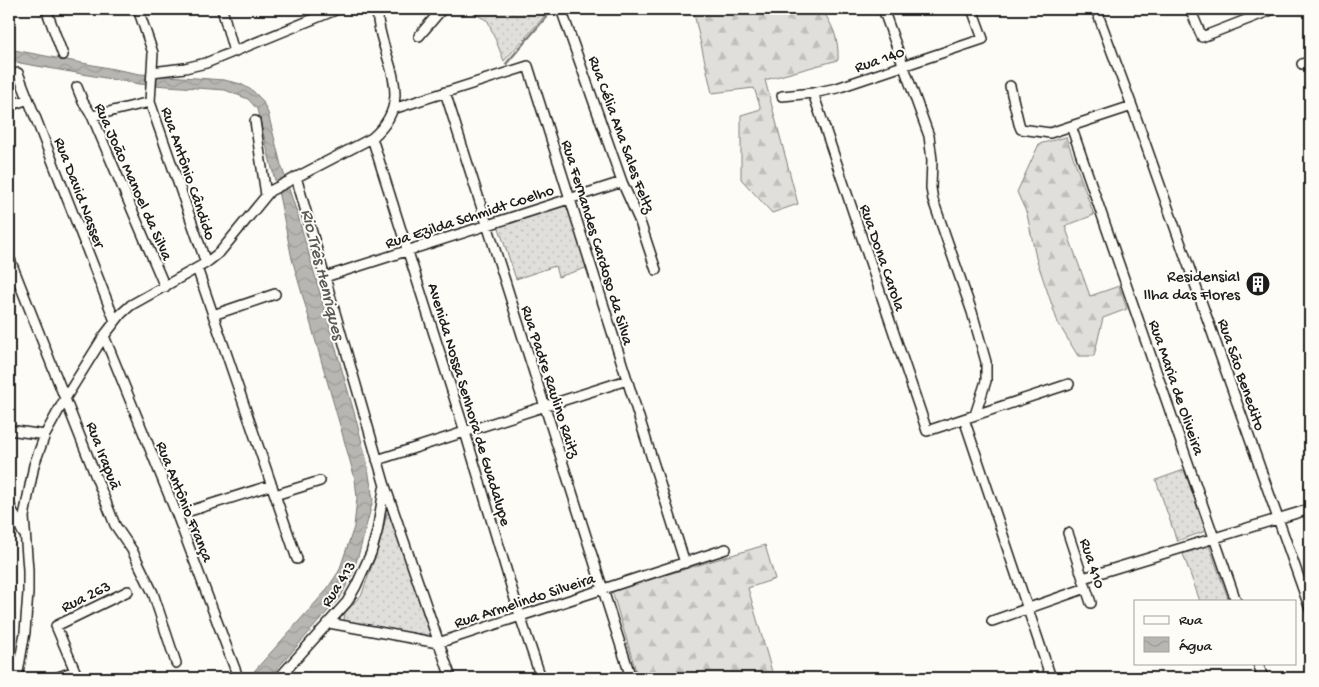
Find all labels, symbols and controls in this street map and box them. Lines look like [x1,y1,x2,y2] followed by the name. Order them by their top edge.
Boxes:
[853,44,908,79] street label: Rua 140
[582,54,657,217] street label: Rua Célia Ana Sales Feltz
[89,101,176,265] street label: Rua João Manoel da Silva
[155,105,218,243] street label: Rua Antônio Cândido
[48,135,108,252] street label: Rua David Nasser
[555,138,636,349] street label: Rua Fernandes Cardoso da Silva
[383,182,557,255] street label: Rua Ezilda Schmidt Coelho
[854,202,908,315] street label: Rua Dona Carola
[295,207,349,344] water label: Rio Três Henriques
[1144,269,1241,306] place label: Residensial Ilha das Flores
[1245,271,1271,297] building icon: Residensial Ilha das Flores
[422,281,514,529] street label: Avenida Nossa Senhora de Guadalupe
[515,303,583,462] street label: Rua Padre Raulino Raitz
[1212,317,1268,434] street label: Rua São Benedito
[1143,318,1207,459] street label: Rua Maria de Oliveira
[80,420,124,494] street label: Rua Irapuã
[150,439,216,566] street label: Rua Antônio França
[1074,537,1108,592] street label: Rua 410
[318,558,362,611] street label: Rua 413
[452,570,599,634] street label: Rua Armelindo Silveira
[59,578,114,618] street label: Rua 263
[1134,600,1296,664] legend
[1179,612,1203,630] text: Rua
[1179,638,1212,656] text: Água

